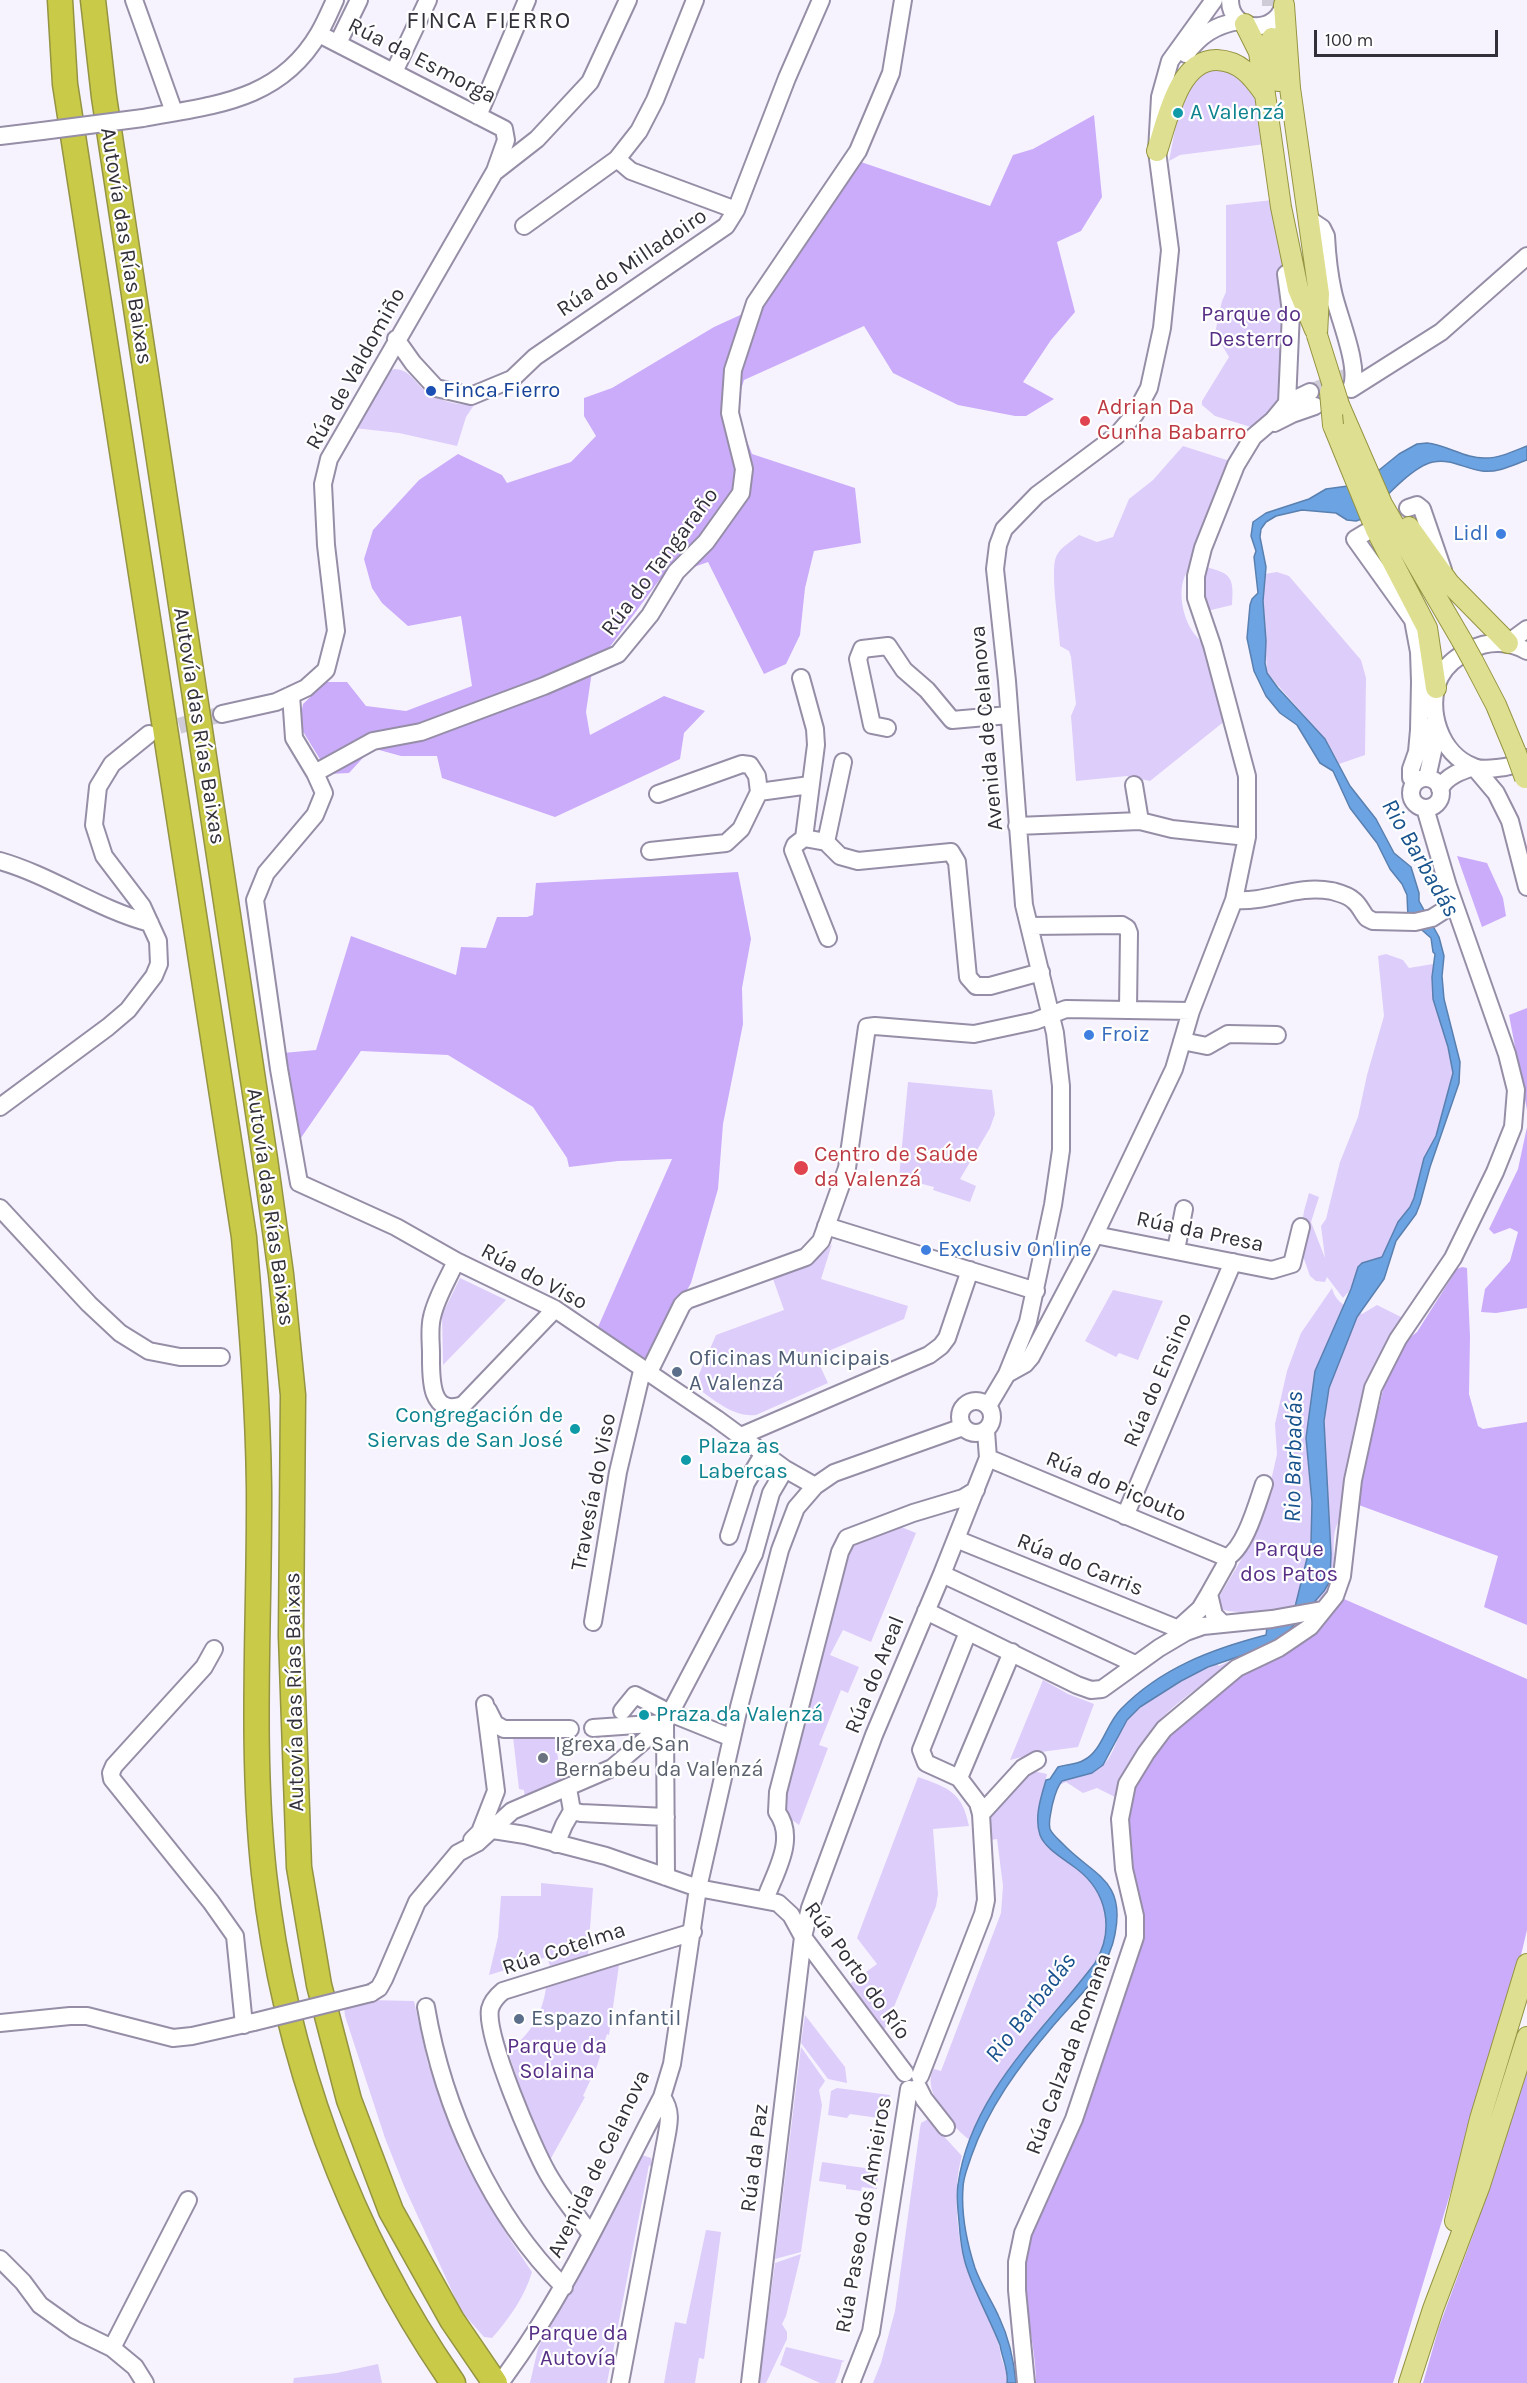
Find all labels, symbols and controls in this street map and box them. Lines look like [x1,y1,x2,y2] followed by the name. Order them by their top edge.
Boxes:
[406,7,572,35] district label: FINCA FIERRO
[343,12,501,110] street label: Rúa da Esmorga
[1317,18,1502,56] scale bar
[1325,29,1373,51] text: 100 m
[1190,100,1285,126] place label: A Valenzá
[1171,106,1185,120] marker: A Valenzá
[94,126,158,366] street label: Autovía das Rías Baixas
[552,203,712,323] street label: Rúa do Milladoiro
[301,283,411,455] street label: Rúa de Valdomiño
[1201,302,1301,354] park label: Parque do Desterro
[443,378,560,404] place label: Finca Fierro
[424,384,438,398] marker: Finca Fierro
[1097,395,1247,446] place label: Adrian Da Cunha Babarro
[1078,414,1092,428] marker: Adrian Da Cunha Babarro
[596,483,724,641] street label: Rúa do Tangaraño
[1453,521,1489,547] place label: Lidl
[1494,527,1508,541] marker: Lidl
[167,606,231,846] street label: Autovía das Rías Baixas
[965,624,1009,832] street label: Avenida de Celanova
[1375,794,1465,922] water label: Rio Barbadás
[1101,1022,1149,1048] place label: Froiz
[1082,1028,1096,1042] marker: Froiz
[240,1087,300,1327] street label: Autovía das Rías Baixas
[814,1142,978,1194] place label: Centro de Saúde da Valenzá
[792,1159,810,1177] marker: Centro de Saúde da Valenzá
[1134,1206,1266,1258] street label: Rúa da Presa
[938,1237,1092,1263] place label: Exclusiv Online
[476,1238,592,1316] street label: Rúa do Viso
[919,1243,933,1257] marker: Exclusiv Online
[1118,1309,1198,1451] street label: Rúa do Ensino
[689,1346,890,1398] place label: Oficinas Municipais A Valenzá
[670,1365,684,1379] marker: Oficinas Municipais A Valenzá
[1278,1391,1310,1523] water label: Rio Barbadás
[367,1403,563,1454] place label: Congregación de Siervas de San José
[566,1411,622,1573] street label: Travesía do Viso
[568,1422,582,1436] marker: Congregación de Siervas de San José
[698,1434,788,1486] place label: Plaza as Labercas
[1042,1446,1190,1528] street label: Rúa do Picouto
[679,1453,693,1467] marker: Plaza as Labercas
[1013,1528,1147,1602] street label: Rúa do Carris
[1240,1537,1338,1588] park label: Parque dos Patos
[280,1572,310,1812] street label: Autovía das Rías Baixas
[839,1612,911,1738] street label: Rúa do Areal
[656,1702,823,1728] place label: Praza da Valenzá
[637,1708,651,1722] marker: Praza da Valenzá
[555,1732,764,1784] place label: Igrexa de San Bernabeu da Valenzá
[536,1751,550,1765] marker: Igrexa de San Bernabeu da Valenzá
[798,1897,916,2045] street label: Rúa Porto do Río
[499,1917,629,1981] street label: Rúa Cotelma
[979,1947,1083,2069] water label: Rio Barbadás
[1020,1950,1118,2158] street label: Rúa Calzada Romana
[531,2006,681,2032] place label: Espazo infantil
[512,2012,526,2026] marker: Espazo infantil
[507,2034,607,2086] park label: Parque da Solaina
[542,2066,656,2262] street label: Avenida de Celanova
[830,2095,898,2335] street label: Rúa Paseo dos Amieiros
[735,2102,775,2214] street label: Rúa da Paz
[528,2321,628,2372] park label: Parque da Autovía

